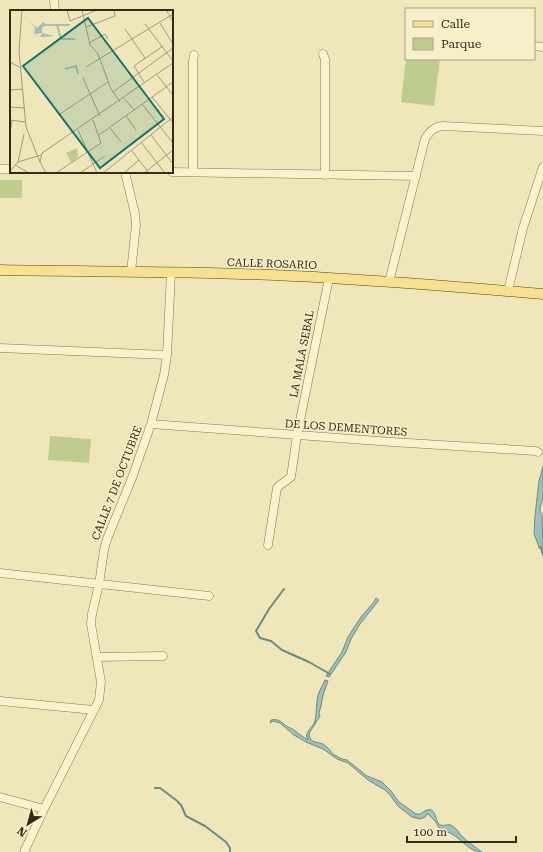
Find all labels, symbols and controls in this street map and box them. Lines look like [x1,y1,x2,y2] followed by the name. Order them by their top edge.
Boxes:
[405,8,535,60] legend
[10,10,173,173] inset map
[441,17,471,31] text: Calle
[441,37,482,51] text: Parque
[227,256,318,272] street label: CALLE ROSARIO
[287,309,317,399] street label: LA MALA SEBAL
[284,417,408,439] street label: DE LOS DEMENTORES
[89,424,145,542] street label: CALLE 7 DE OCTUBRE
[8,804,48,844] north arrow
[407,818,516,844] scale bar
[15,824,30,839] text: N
[413,825,447,839] text: 100 m

